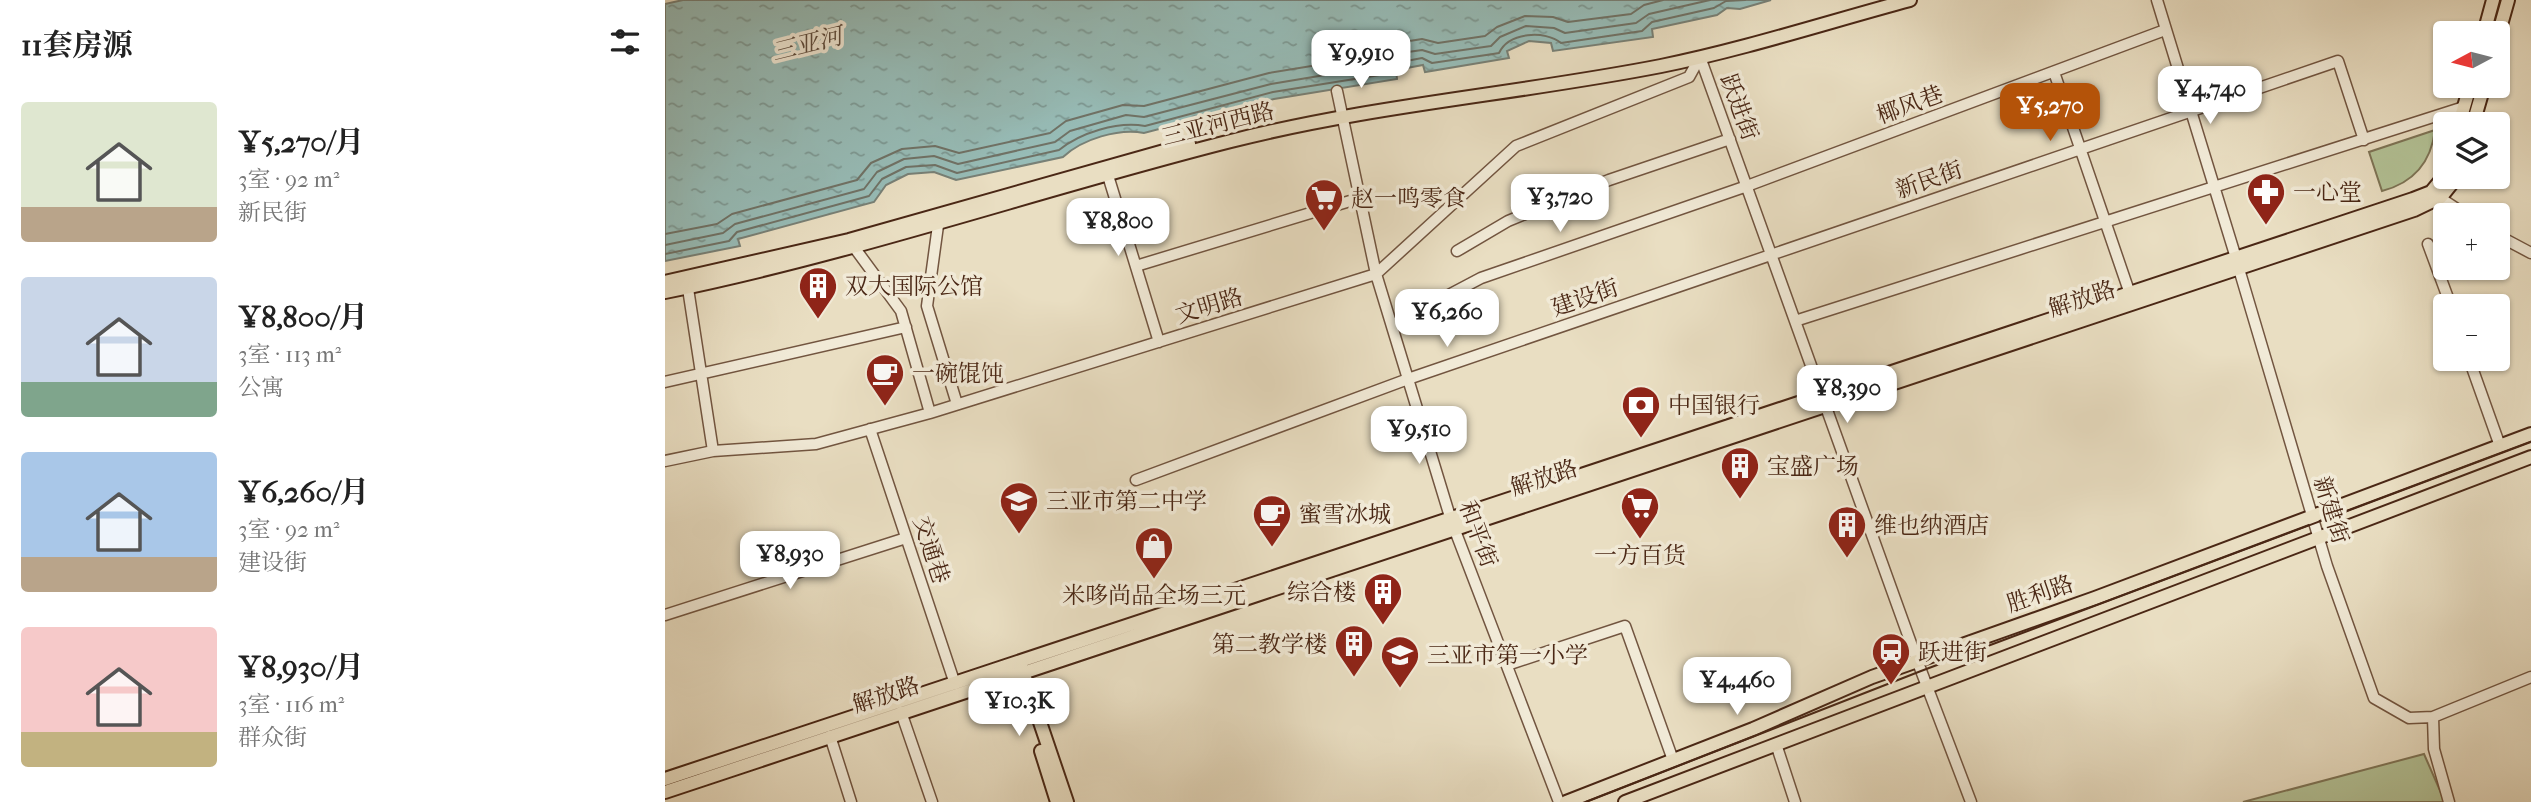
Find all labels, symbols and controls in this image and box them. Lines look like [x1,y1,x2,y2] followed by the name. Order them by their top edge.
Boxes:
[769,21,849,66] water label: 三亚河
[2433,21,2509,98] north arrow
[2433,21,2510,371] map controls
[606,23,644,61] icon: filters
[21,28,132,63] text: 11套房源
[1304,31,1418,90] pin: ¥9,910
[1327,39,1395,66] text: ¥9,910
[2153,66,2267,126] pin: ¥4,740
[1715,70,1763,144] street label: 跃进街
[2174,75,2246,102] text: ¥4,740
[1873,81,1947,129] street label: 椰风巷
[1993,83,2107,143] pin: ¥5,270
[2016,92,2084,119] text: ¥5,270
[1159,97,1277,151] street label: 三亚河西路
[2433,112,2510,189] button: layers
[238,125,364,160] text: ¥5,270/月
[77,130,161,214] icon: home
[1892,156,1966,204] street label: 新民街
[238,166,339,193] text: 3室 · 92 m²
[2245,171,2287,226] pharmacy icon: 一心堂
[1503,174,1617,234] pin: ¥3,720
[1303,177,1345,232] supermarket icon: 赵一鸣零食
[2293,179,2362,206] place label: 一心堂
[1527,183,1593,210] text: ¥3,720
[1351,185,1466,212] place label: 赵一鸣零食
[1061,198,1175,258] pin: ¥8,800
[238,199,307,226] text: 新民街
[2433,203,2510,280] button: +
[1082,207,1154,234] text: ¥8,800
[797,265,839,320] building icon: 双大国际公馆
[845,273,983,300] place label: 双大国际公馆
[1548,274,1622,322] street label: 建设街
[2045,275,2119,323] street label: 解放路
[1172,283,1246,329] street label: 文明路
[1390,290,1504,349] pin: ¥6,260
[2433,294,2510,371] button: −
[1411,298,1483,325] text: ¥6,260
[238,300,368,335] text: ¥8,800/月
[77,305,161,389] icon: home
[238,341,341,368] text: 3室 · 113 m²
[864,352,906,407] cafe icon: 一碗馄饨
[912,360,1004,387] place label: 一碗馄饨
[1790,366,1904,425] pin: ¥8,390
[238,374,284,401] text: 公寓
[1813,374,1881,401] text: ¥8,390
[1620,384,1662,439] bank icon: 中国银行
[1668,392,1760,419] place label: 中国银行
[1362,406,1476,466] pin: ¥9,510
[1387,415,1451,442] text: ¥9,510
[1719,445,1761,500] building icon: 宝盛广场
[1767,453,1859,480] place label: 宝盛广场
[1507,454,1581,502] street label: 解放路
[2308,473,2354,547] street label: 新建街
[238,475,369,510] text: ¥6,260/月
[77,480,161,564] icon: home
[998,480,1040,535] school or university icon: 三亚市第二中学
[1619,485,1661,540] supermarket icon: 一方百货
[1046,488,1207,515] place label: 三亚市第二中学
[1251,493,1293,548] cafe icon: 蜜雪冰城
[1454,497,1502,571] street label: 和平街
[1299,501,1391,528] place label: 蜜雪冰城
[1826,504,1868,559] building icon: 维也纳酒店
[1874,512,1989,539] place label: 维也纳酒店
[907,513,955,587] street label: 交通巷
[238,516,339,543] text: 3室 · 92 m²
[1133,525,1175,580] shop icon: 米哆尚品全场三元
[733,532,847,591] pin: ¥8,930
[756,540,824,567] text: ¥8,930
[1594,542,1686,569] place label: 一方百货
[238,549,307,576] text: 建设街
[2003,570,2077,618] street label: 胜利路
[1362,571,1404,626] building icon: 综合楼
[1287,579,1356,606] place label: 综合楼
[1062,582,1246,609] place label: 米哆尚品全场三元
[1333,623,1375,678] building icon: 第二教学楼
[1212,631,1327,658] place label: 第二教学楼
[1870,631,1912,686] station icon: 跃进街
[1379,634,1421,689] school or university icon: 三亚市第一小学
[1918,639,1987,666] place label: 跃进街
[1427,642,1588,669] place label: 三亚市第一小学
[238,650,364,685] text: ¥8,930/月
[77,655,161,739] icon: home
[1680,658,1794,717] pin: ¥4,460
[1699,666,1775,693] text: ¥4,460
[849,671,923,719] street label: 解放路
[962,678,1076,738] pin: ¥10.3K
[984,687,1054,714] text: ¥10.3K
[238,691,344,718] text: 3室 · 116 m²
[238,724,307,751] text: 群众街

